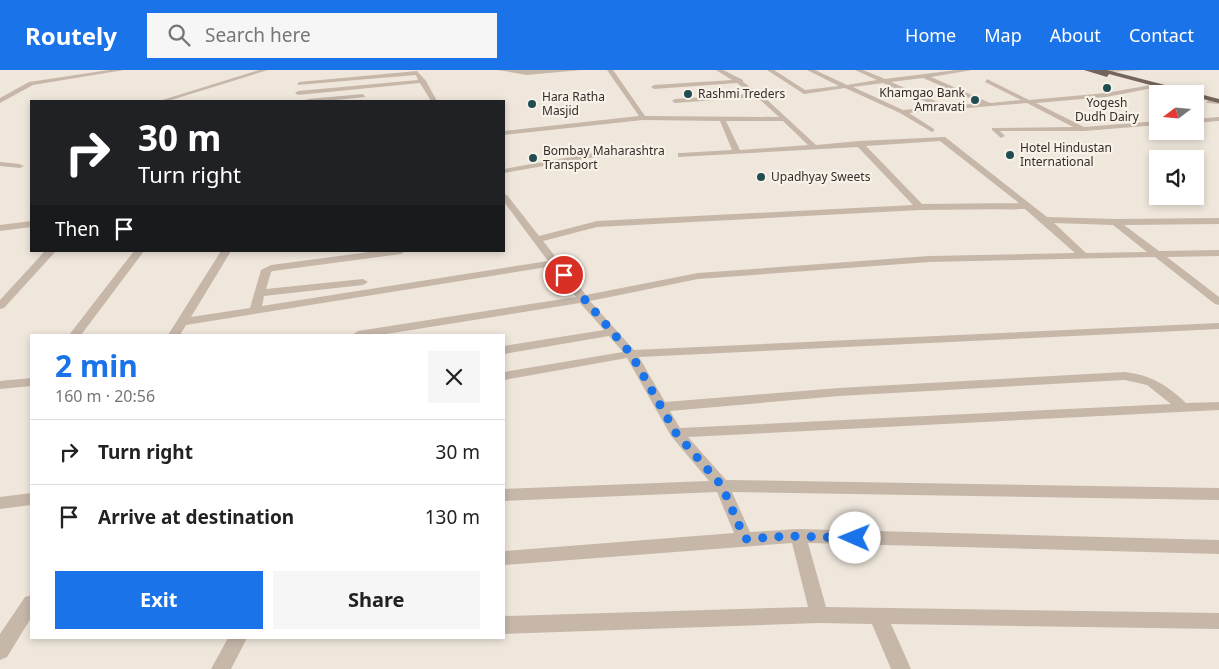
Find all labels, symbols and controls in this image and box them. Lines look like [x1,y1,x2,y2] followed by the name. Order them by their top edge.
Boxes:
[147,13,497,58] search box
[25,19,117,52] text: Routely
[165,21,193,49] icon: search
[205,22,311,48] text: Search here
[905,23,956,47] text: Home
[984,23,1022,47] text: Map
[1050,23,1101,47] text: About
[1129,23,1194,47] text: Contact
[1101,82,1113,94] marker: Yogesh Dudh Dairy
[879,84,966,115] place label: Khamgao Bank Amravati
[698,85,785,102] place label: Rashmi Treders
[1149,85,1204,140] north arrow
[1149,85,1204,205] map controls
[542,88,605,119] place label: Hara Ratha Masjid
[682,88,694,100] marker: Rashmi Treders
[969,94,981,106] marker: Khamgao Bank Amravati
[1075,94,1140,125] place label: Yogesh Dudh Dairy
[526,98,538,110] marker: Hara Ratha Masjid
[138,114,221,161] text: 30 m
[55,120,120,185] icon: right
[1020,139,1112,170] place label: Hotel Hindustan International
[543,142,665,173] place label: Bombay Maharashtra Transport
[1004,149,1016,161] marker: Hotel Hindustan International
[1149,150,1204,205] button: sound
[527,152,539,164] marker: Bombay Maharashtra Transport
[138,159,241,189] text: Turn right
[771,168,871,185] place label: Upadhyay Sweets
[755,171,767,183] marker: Upadhyay Sweets
[110,215,138,243] icon: arrive
[55,216,100,242] text: Then
[543,254,585,296] pin
[550,261,578,289] icon: arrive
[55,345,138,386] text: 2 min
[428,351,480,403] button: close
[55,385,155,407] text: 160 m · 20:56
[55,438,83,466] icon: right
[98,439,193,465] text: Turn right
[436,439,480,465] text: 30 m
[55,503,83,531] icon: arrive
[98,504,294,530] text: Arrive at destination
[425,504,480,530] text: 130 m
[828,511,880,563] position arrow
[55,571,263,629] button: Exit
[273,571,480,629] button: Share

